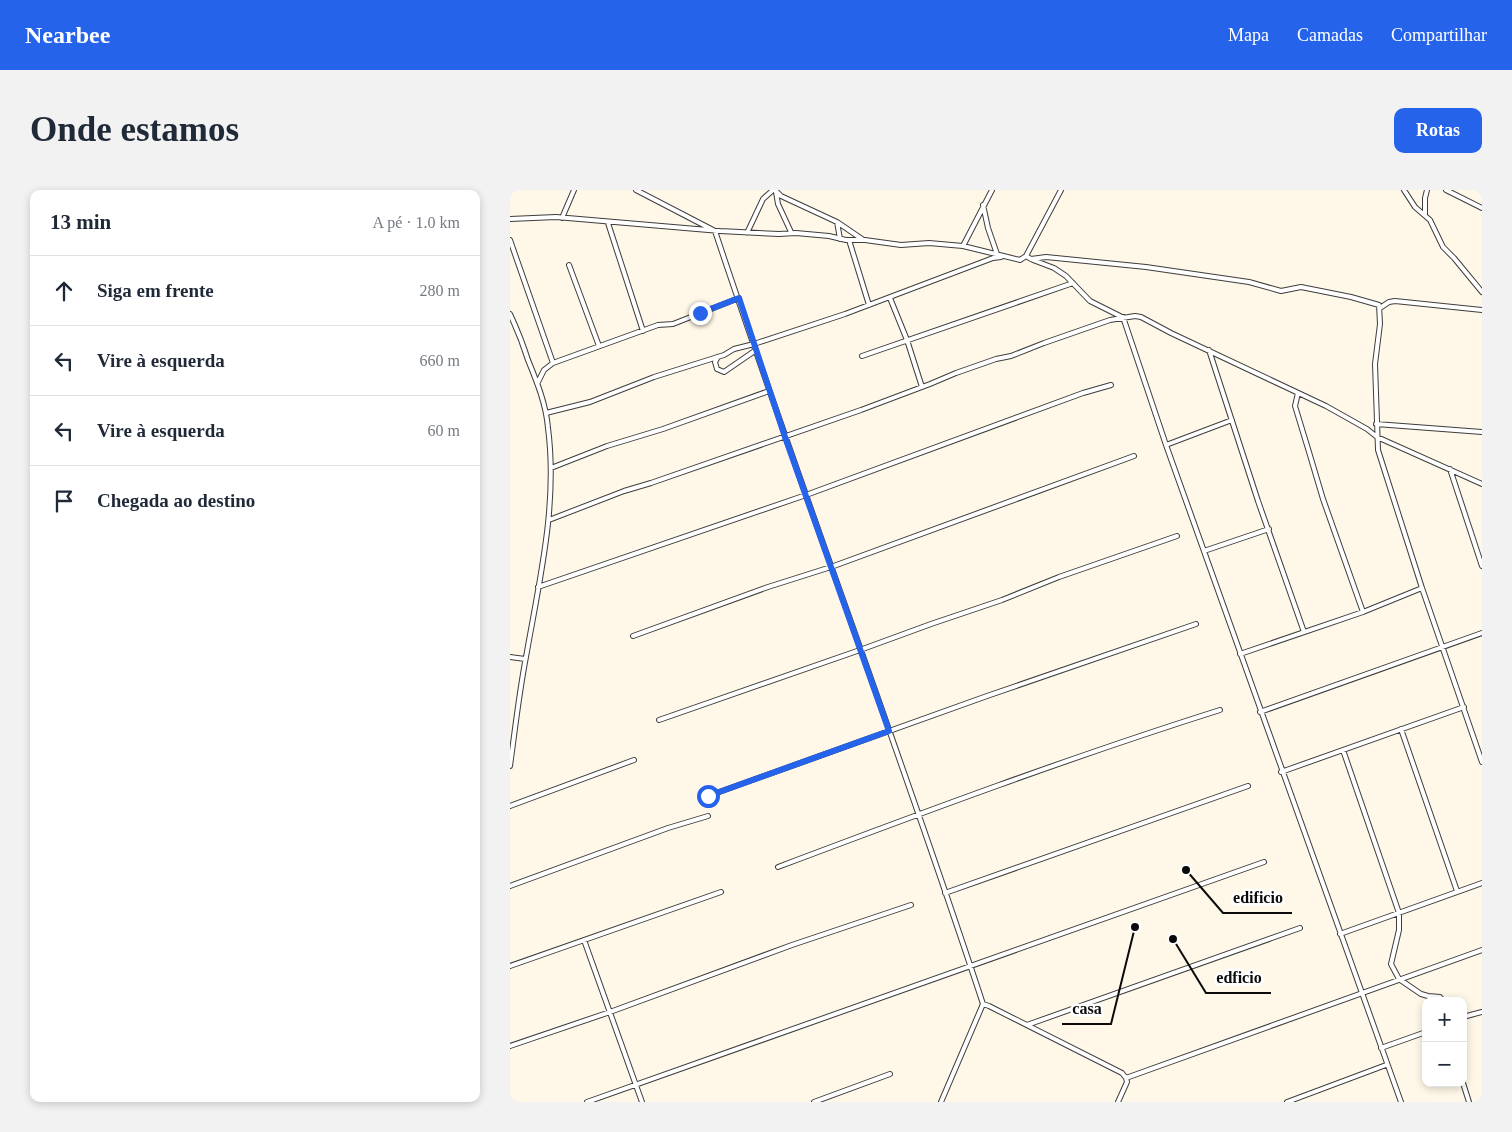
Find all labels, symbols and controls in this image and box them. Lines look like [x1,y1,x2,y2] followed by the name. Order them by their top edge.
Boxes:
[25,22,110,48] text: Nearbee
[1228,25,1269,45] text: Mapa
[1297,25,1363,45] text: Camadas
[1391,25,1487,45] text: Compartilhar
[1394,108,1482,153] button: Rotas
[30,110,239,149] text: Onde estamos
[50,210,111,234] text: 13 min
[372,214,460,231] text: A pé · 1.0 km
[50,277,78,305] icon: ahead
[97,280,214,301] text: Siga em frente
[420,282,460,299] text: 280 m
[689,302,712,325] route end
[50,347,78,375] icon: left
[97,350,225,371] text: Vire à esquerda
[420,352,460,369] text: 660 m
[50,417,78,445] icon: left
[97,420,225,441] text: Vire à esquerda
[428,422,460,439] text: 60 m
[50,487,78,515] icon: arrive
[97,490,255,511] text: Chegada ao destino
[697,785,720,808] route start
[1223,882,1292,913] callout: edificio
[1233,889,1283,906] text: edificio
[1206,962,1271,993] callout: edficio
[1216,969,1262,986] text: edficio
[1062,993,1111,1024] callout: casa
[1422,997,1467,1087] map controls
[1422,997,1467,1042] button: +
[1072,1000,1102,1017] text: casa
[1422,1042,1467,1087] button: −

